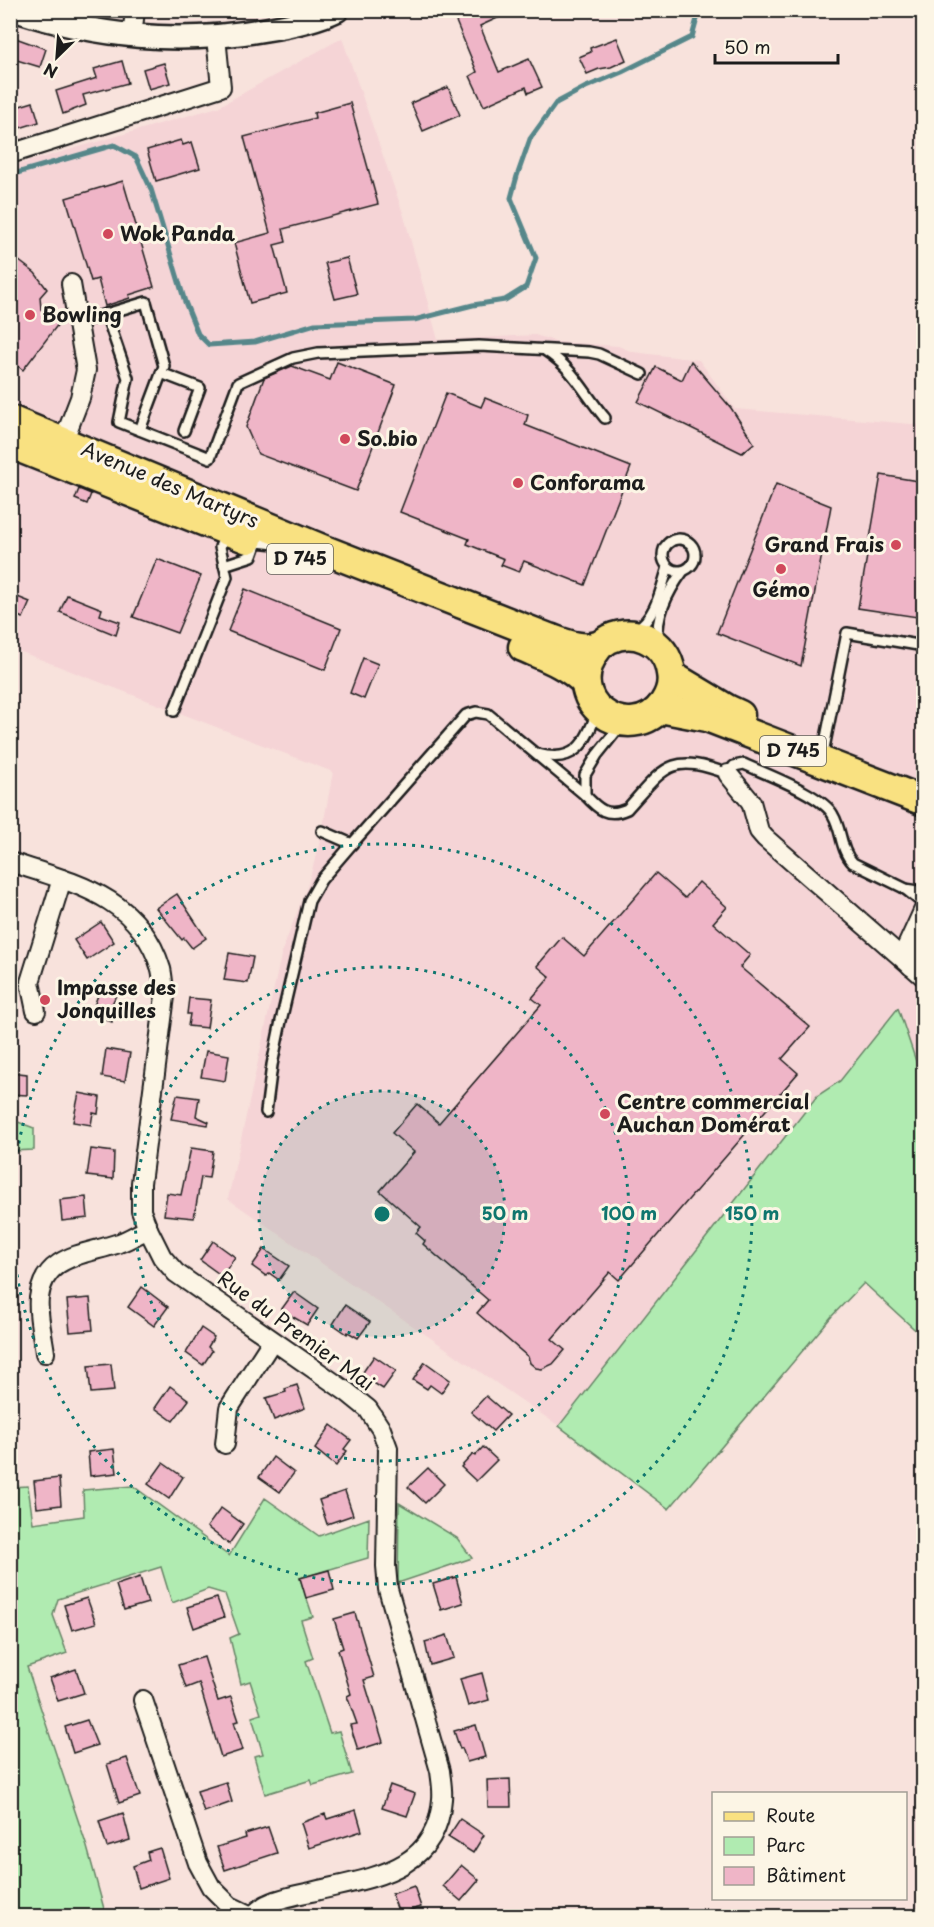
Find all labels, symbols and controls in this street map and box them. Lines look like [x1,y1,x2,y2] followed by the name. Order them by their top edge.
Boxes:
[27,27,87,87] north arrow
[715,27,838,65] scale bar
[724,33,771,60] text: 50 m
[39,58,61,85] text: N
[120,218,235,248] place label: Wok Panda
[101,227,115,241] marker: Wok Panda
[42,299,122,329] place label: Bowling
[23,308,37,322] marker: Bowling
[357,423,418,453] place label: So.bio
[338,432,352,446] marker: So.bio
[77,433,264,535] street label: Avenue des Martyrs
[530,467,645,497] place label: Conforama
[511,476,525,490] marker: Conforama
[765,529,884,559] place label: Grand Frais
[889,538,903,552] marker: Grand Frais
[267,544,333,574] road number: D 745
[774,562,788,576] marker: Gémo
[752,574,810,604] place label: Gémo
[760,736,826,766] road number: D 745
[57,972,177,1025] place label: Impasse des Jonquilles
[38,993,52,1007] marker: Impasse des Jonquilles
[617,1086,809,1139] place label: Centre commercial Auchan Domérat
[598,1107,612,1121] marker: Centre commercial Auchan Domérat
[482,1199,528,1226] text: 50 m
[601,1199,657,1226] text: 100 m
[725,1199,779,1226] text: 150 m
[372,1204,392,1224] centre of rings
[212,1263,381,1397] street label: Rue du Premier Mai
[712,1792,907,1900] legend
[766,1801,816,1828] text: Route
[766,1831,805,1858] text: Parc
[766,1861,846,1888] text: Bâtiment

